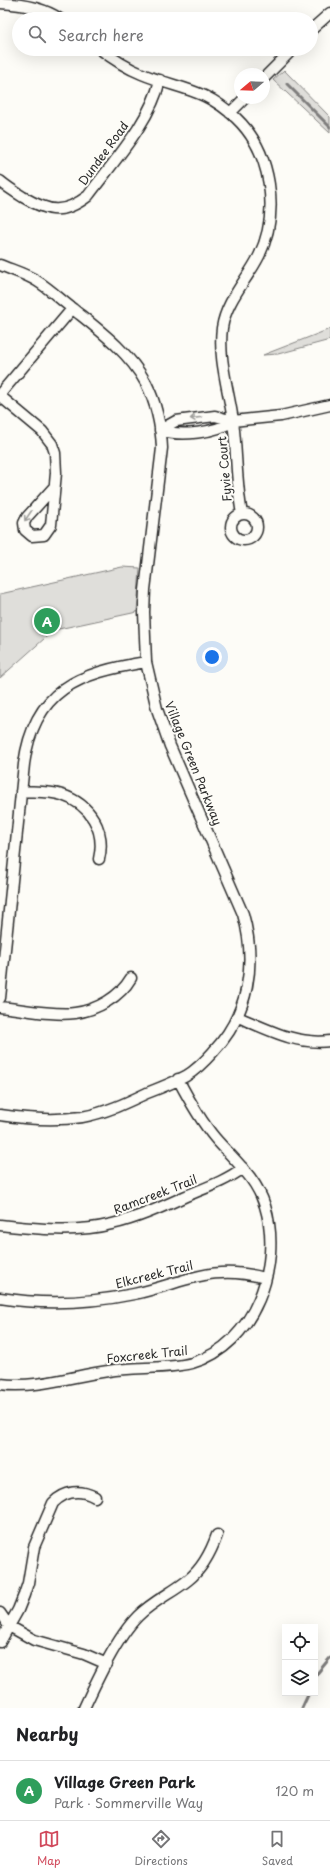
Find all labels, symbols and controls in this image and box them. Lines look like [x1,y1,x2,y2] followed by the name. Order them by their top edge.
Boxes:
[12,12,318,56] search box
[26,23,48,45] icon: search
[58,23,144,46] text: Search here
[234,68,270,104] north arrow
[74,117,132,189] street label: Dundee Road
[190,414,203,422] one-way arrow
[212,435,236,502] street label: Fyvie Court
[24,511,33,522] one-way arrow
[34,606,60,636] pin: A
[202,647,222,667] your location
[161,698,227,828] street label: Village Green Parkway
[110,1170,200,1218] street label: Ramcreek Trail
[113,1256,195,1292] street label: Elkcreek Trail
[105,1341,189,1367] street label: Foxcreek Trail
[282,1624,318,1696] map controls
[282,1624,318,1660] button: locate
[282,1660,318,1696] button: layers
[16,1721,78,1747] text: Nearby
[54,1770,196,1793] text: Village Green Park
[24,1781,34,1800] text: A
[275,1781,314,1800] text: 120 m
[54,1793,203,1812] text: Park · Sommerville Way
[37,1828,60,1869] tab: Map
[134,1828,188,1869] tab: Directions
[262,1828,293,1869] tab: Saved

